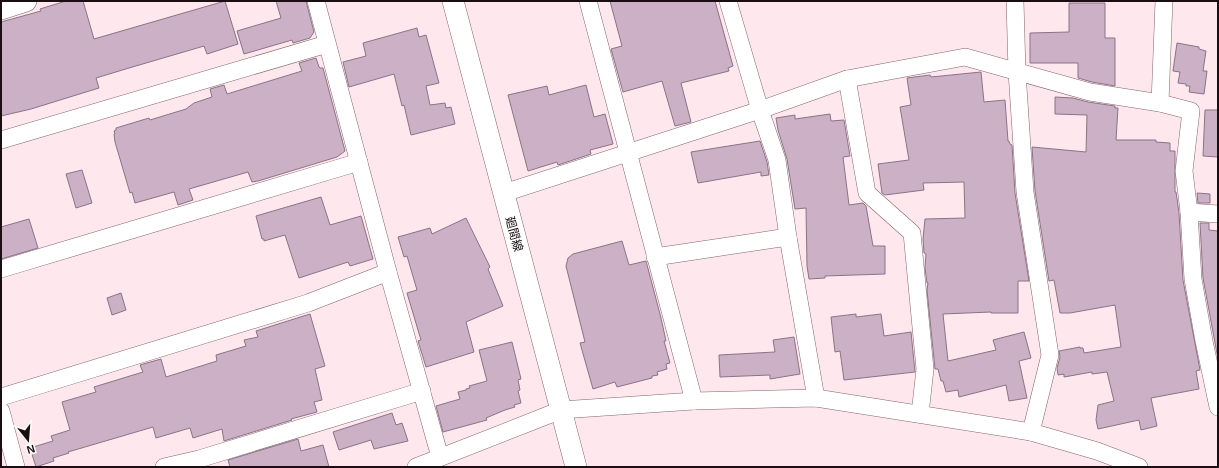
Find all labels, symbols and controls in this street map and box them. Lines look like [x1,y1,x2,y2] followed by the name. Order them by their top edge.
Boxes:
[503,215,525,253] street label: 廻間線
[8,420,48,460] north arrow
[25,443,36,456] text: N

